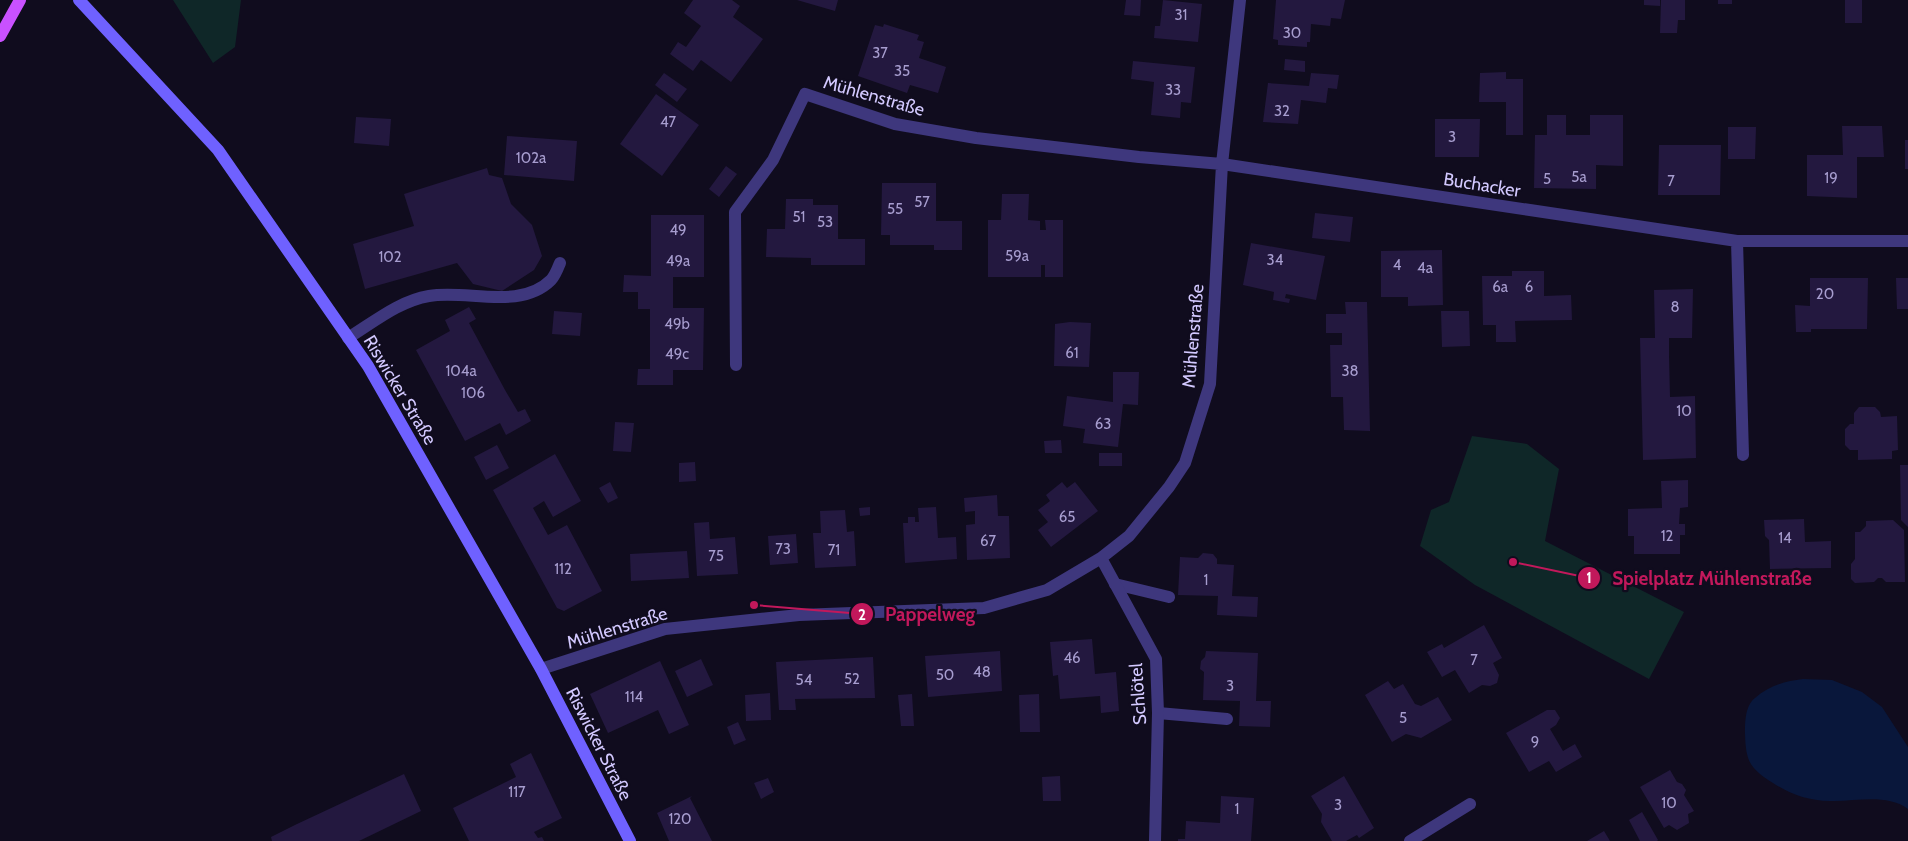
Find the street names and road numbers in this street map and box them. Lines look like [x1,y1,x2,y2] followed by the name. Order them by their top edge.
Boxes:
[821,71,927,121] street label: Mühlenstraße
[1442,168,1522,202] street label: Buchacker
[1177,283,1209,389] street label: Mühlenstraße
[359,331,441,449] street label: Riswicker Straße
[564,602,670,654] street label: Mühlenstraße
[1125,662,1151,726] street label: Schlötel
[561,684,637,804] street label: Riswicker Straße

